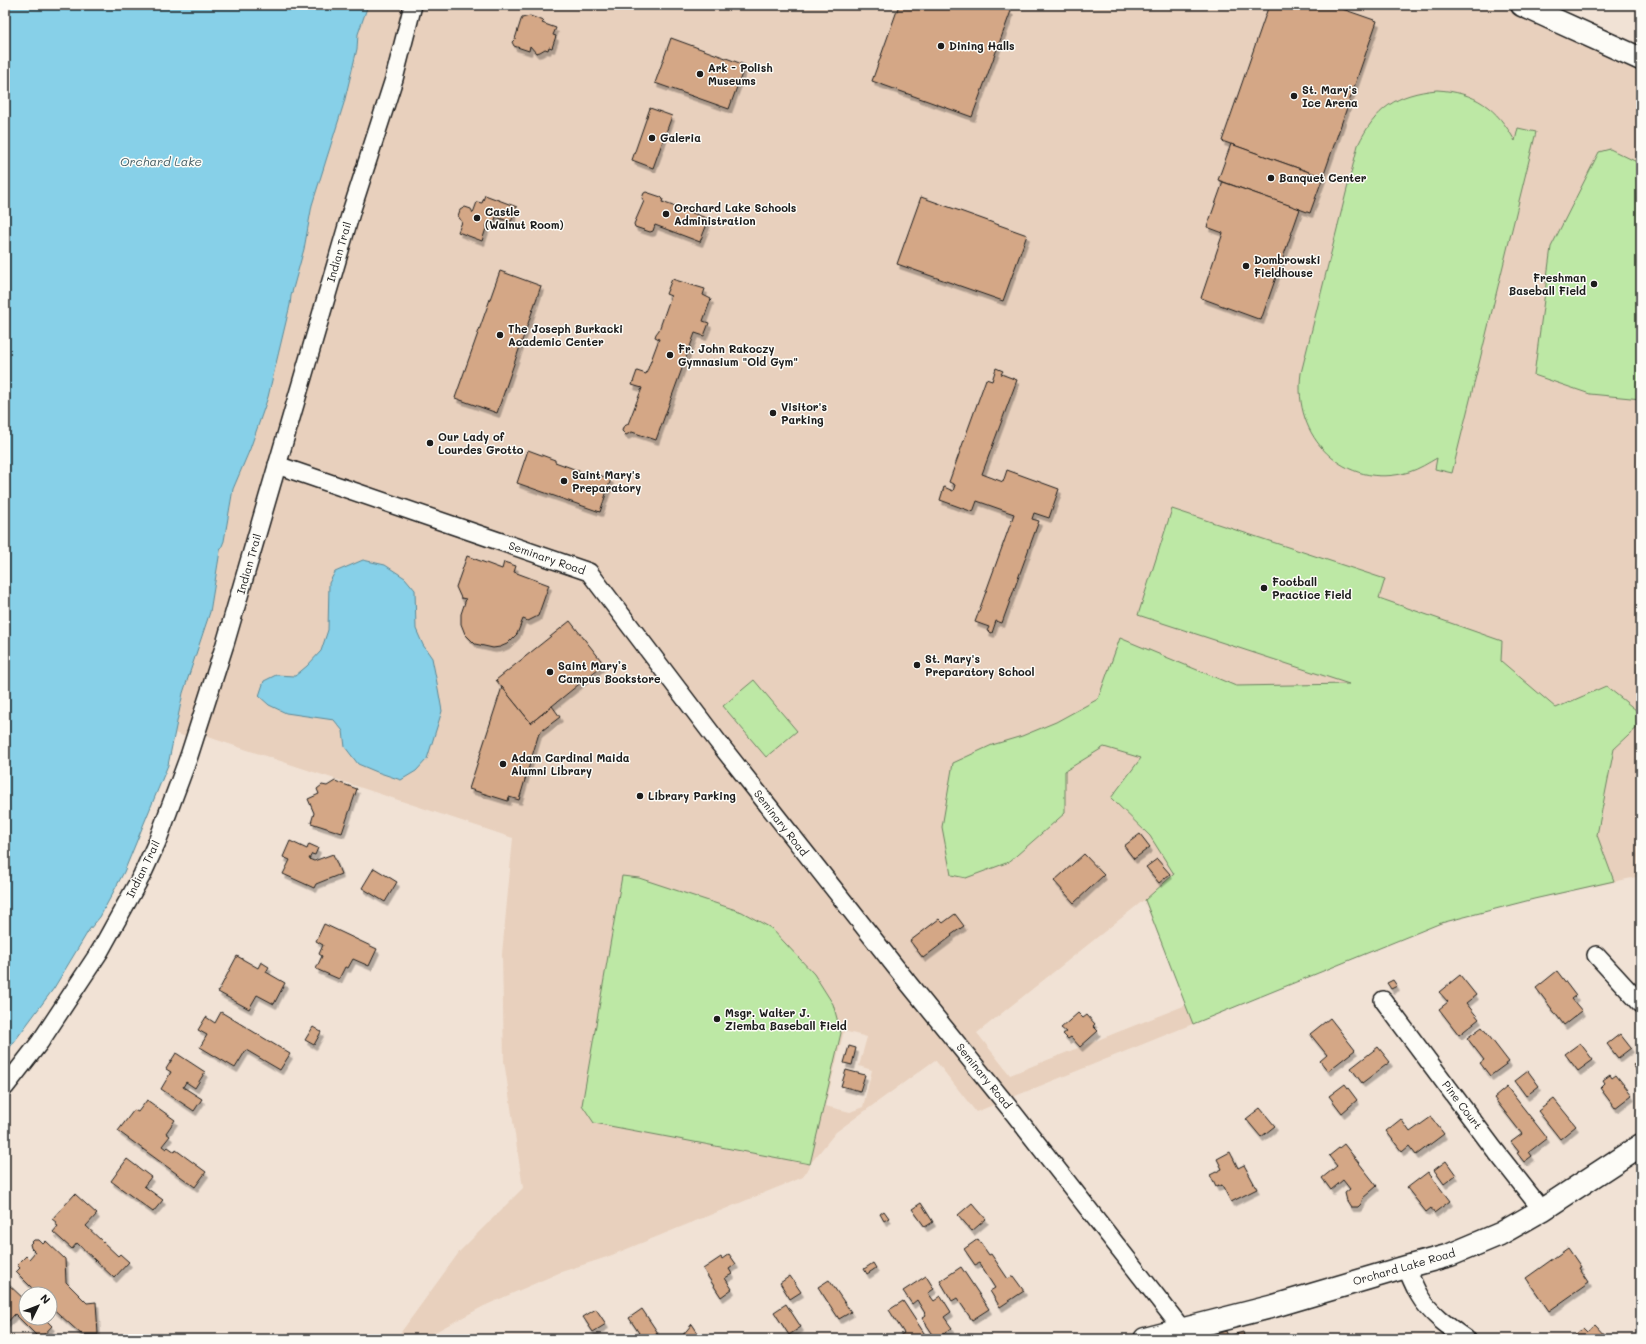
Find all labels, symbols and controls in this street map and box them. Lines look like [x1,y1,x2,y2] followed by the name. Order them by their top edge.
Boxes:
[949,38,1015,53] place label: Dining Halls
[936,41,946,51] marker: Dining Halls
[708,60,773,88] place label: Ark - Polish Museums
[695,69,705,79] marker: Ark - Polish Museums
[1302,82,1358,110] place label: St. Mary's Ice Arena
[1289,91,1299,101] marker: St. Mary's Ice Arena
[660,130,701,145] place label: Galeria
[647,133,657,143] marker: Galeria
[120,153,202,169] water label: Orchard Lake
[1279,170,1367,185] place label: Banquet Center
[1266,173,1276,183] marker: Banquet Center
[674,200,797,228] place label: Orchard Lake Schools Administration
[485,204,564,232] place label: Castle (Walnut Room)
[661,209,671,219] marker: Orchard Lake Schools Administration
[472,213,482,223] marker: Castle (Walnut Room)
[323,220,354,284] street label: Indian Trail
[1254,252,1320,280] place label: Dombrowski Fieldhouse
[1241,261,1251,271] marker: Dombrowski Fieldhouse
[1509,270,1586,298] place label: Freshman Baseball Field
[1589,279,1599,289] marker: Freshman Baseball Field
[508,321,623,349] place label: The Joseph Burkacki Academic Center
[495,330,505,340] marker: The Joseph Burkacki Academic Center
[678,341,798,369] place label: Fr. John Rakoczy Gymnasium "Old Gym"
[665,350,675,360] marker: Fr. John Rakoczy Gymnasium "Old Gym"
[781,399,827,427] place label: Visitor's Parking
[768,408,778,418] marker: Visitor's Parking
[438,429,524,457] place label: Our Lady of Lourdes Grotto
[425,438,435,448] marker: Our Lady of Lourdes Grotto
[572,467,641,495] place label: Saint Mary's Preparatory
[559,476,569,486] marker: Saint Mary's Preparatory
[233,532,264,596] street label: Indian Trail
[507,537,588,578] street label: Seminary Road
[1272,574,1352,602] place label: Football Practice Field
[1259,583,1269,593] marker: Football Practice Field
[925,651,1034,679] place label: St. Mary's Preparatory School
[558,658,661,686] place label: Saint Mary’s Campus Bookstore
[912,660,922,670] marker: St. Mary's Preparatory School
[545,667,555,677] marker: Saint Mary’s Campus Bookstore
[511,750,630,778] place label: Adam Cardinal Maida Alumni Library
[498,759,508,769] marker: Adam Cardinal Maida Alumni Library
[751,786,812,859] street label: Seminary Road
[648,788,736,803] place label: Library Parking
[635,791,645,801] marker: Library Parking
[122,837,163,900] street label: Indian Trail
[725,1005,847,1033] place label: Msgr. Walter J. Ziemba Baseball Field
[712,1014,722,1024] marker: Msgr. Walter J. Ziemba Baseball Field
[953,1040,1015,1112] street label: Seminary Road
[1439,1077,1486,1132] street label: Pine Court
[1351,1245,1457,1288] street label: Orchard Lake Road
[18,1286,58,1326] north arrow
[37,1291,54,1307] text: N

